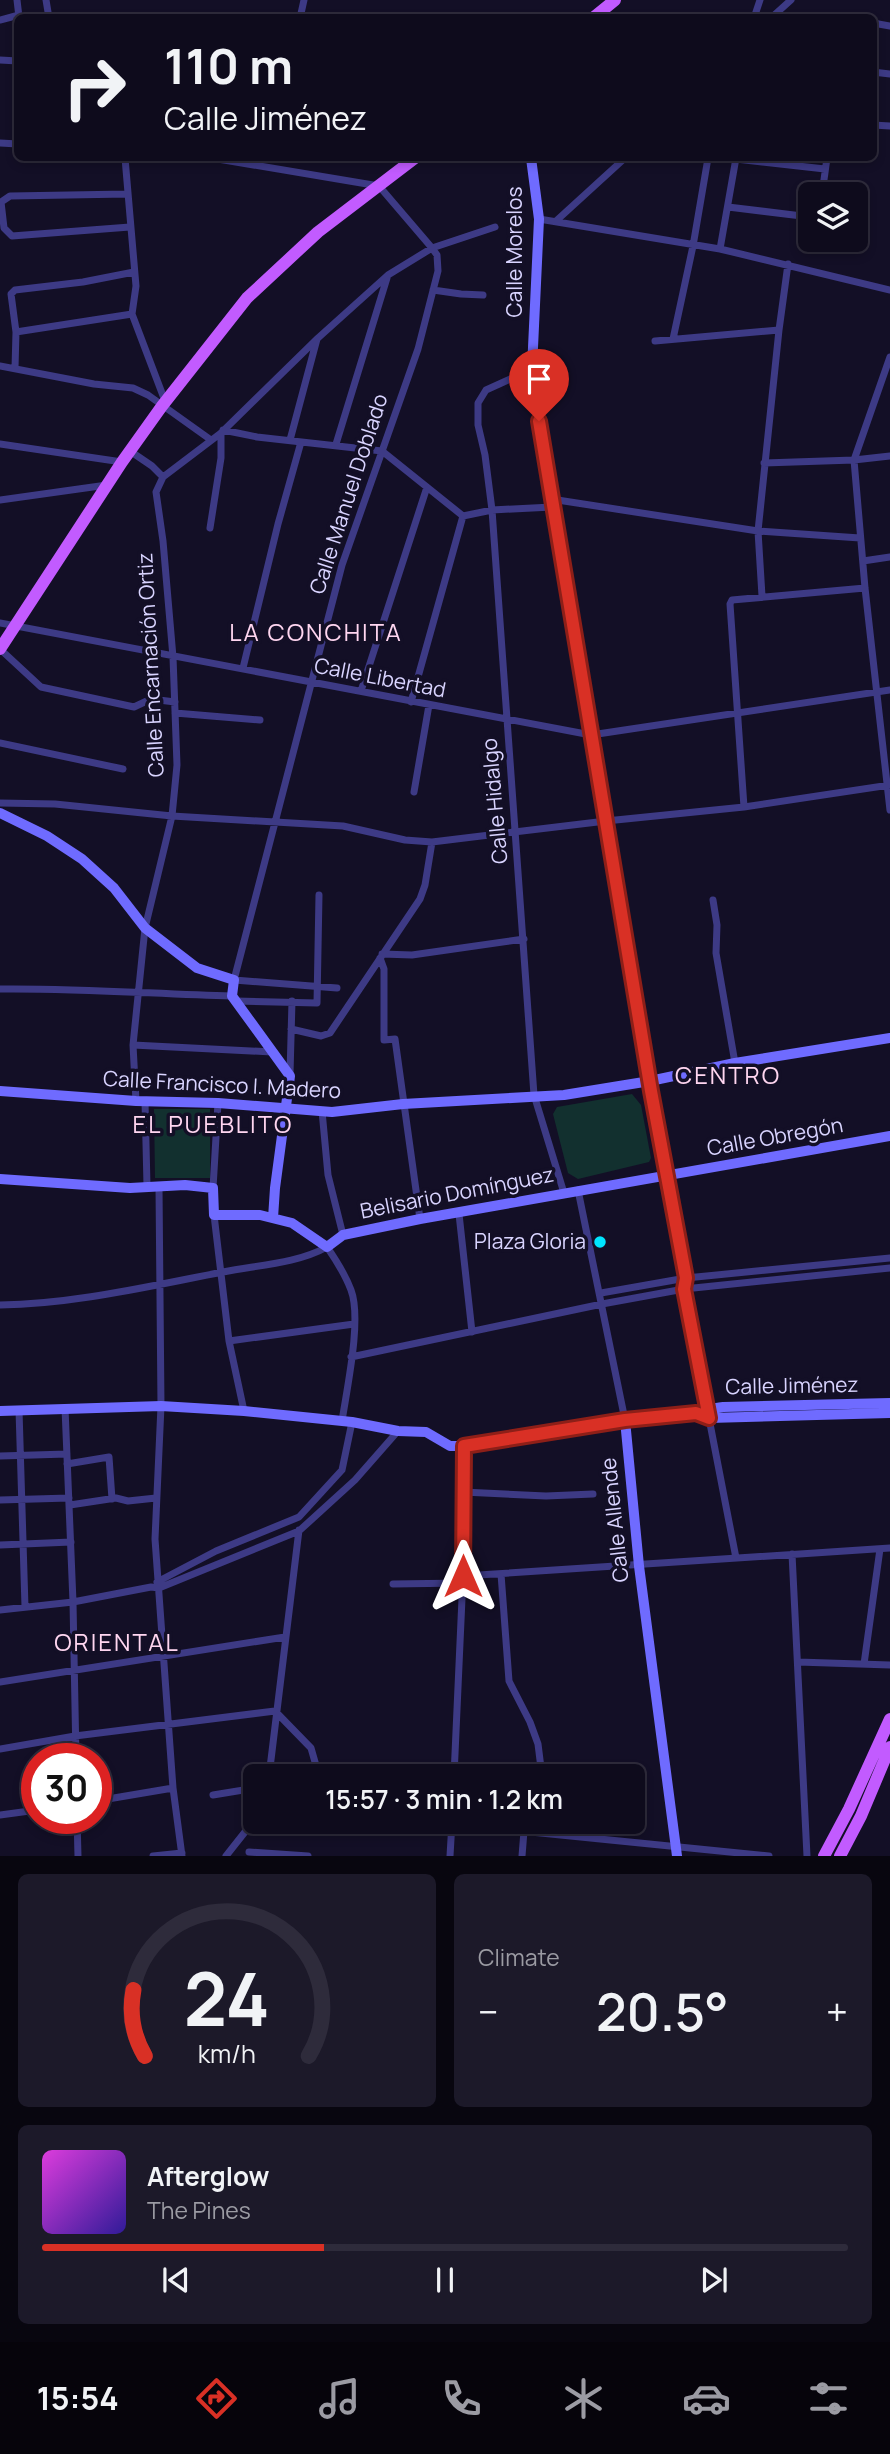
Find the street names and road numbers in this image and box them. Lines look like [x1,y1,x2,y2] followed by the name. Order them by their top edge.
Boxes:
[500,187,528,317] street label: Calle Morelos
[302,390,394,597] street label: Calle Manuel Doblado
[130,552,170,778] street label: Calle Encarnación Ortiz
[312,651,448,703] street label: Calle Libertad
[475,737,513,865] street label: Calle Hidalgo
[102,1064,342,1104] street label: Calle Francisco I. Madero
[705,1110,845,1162] street label: Calle Obregón
[358,1160,556,1225] street label: Belisario Domínguez
[725,1370,859,1400] street label: Calle Jiménez
[594,1456,634,1584] street label: Calle Allende

